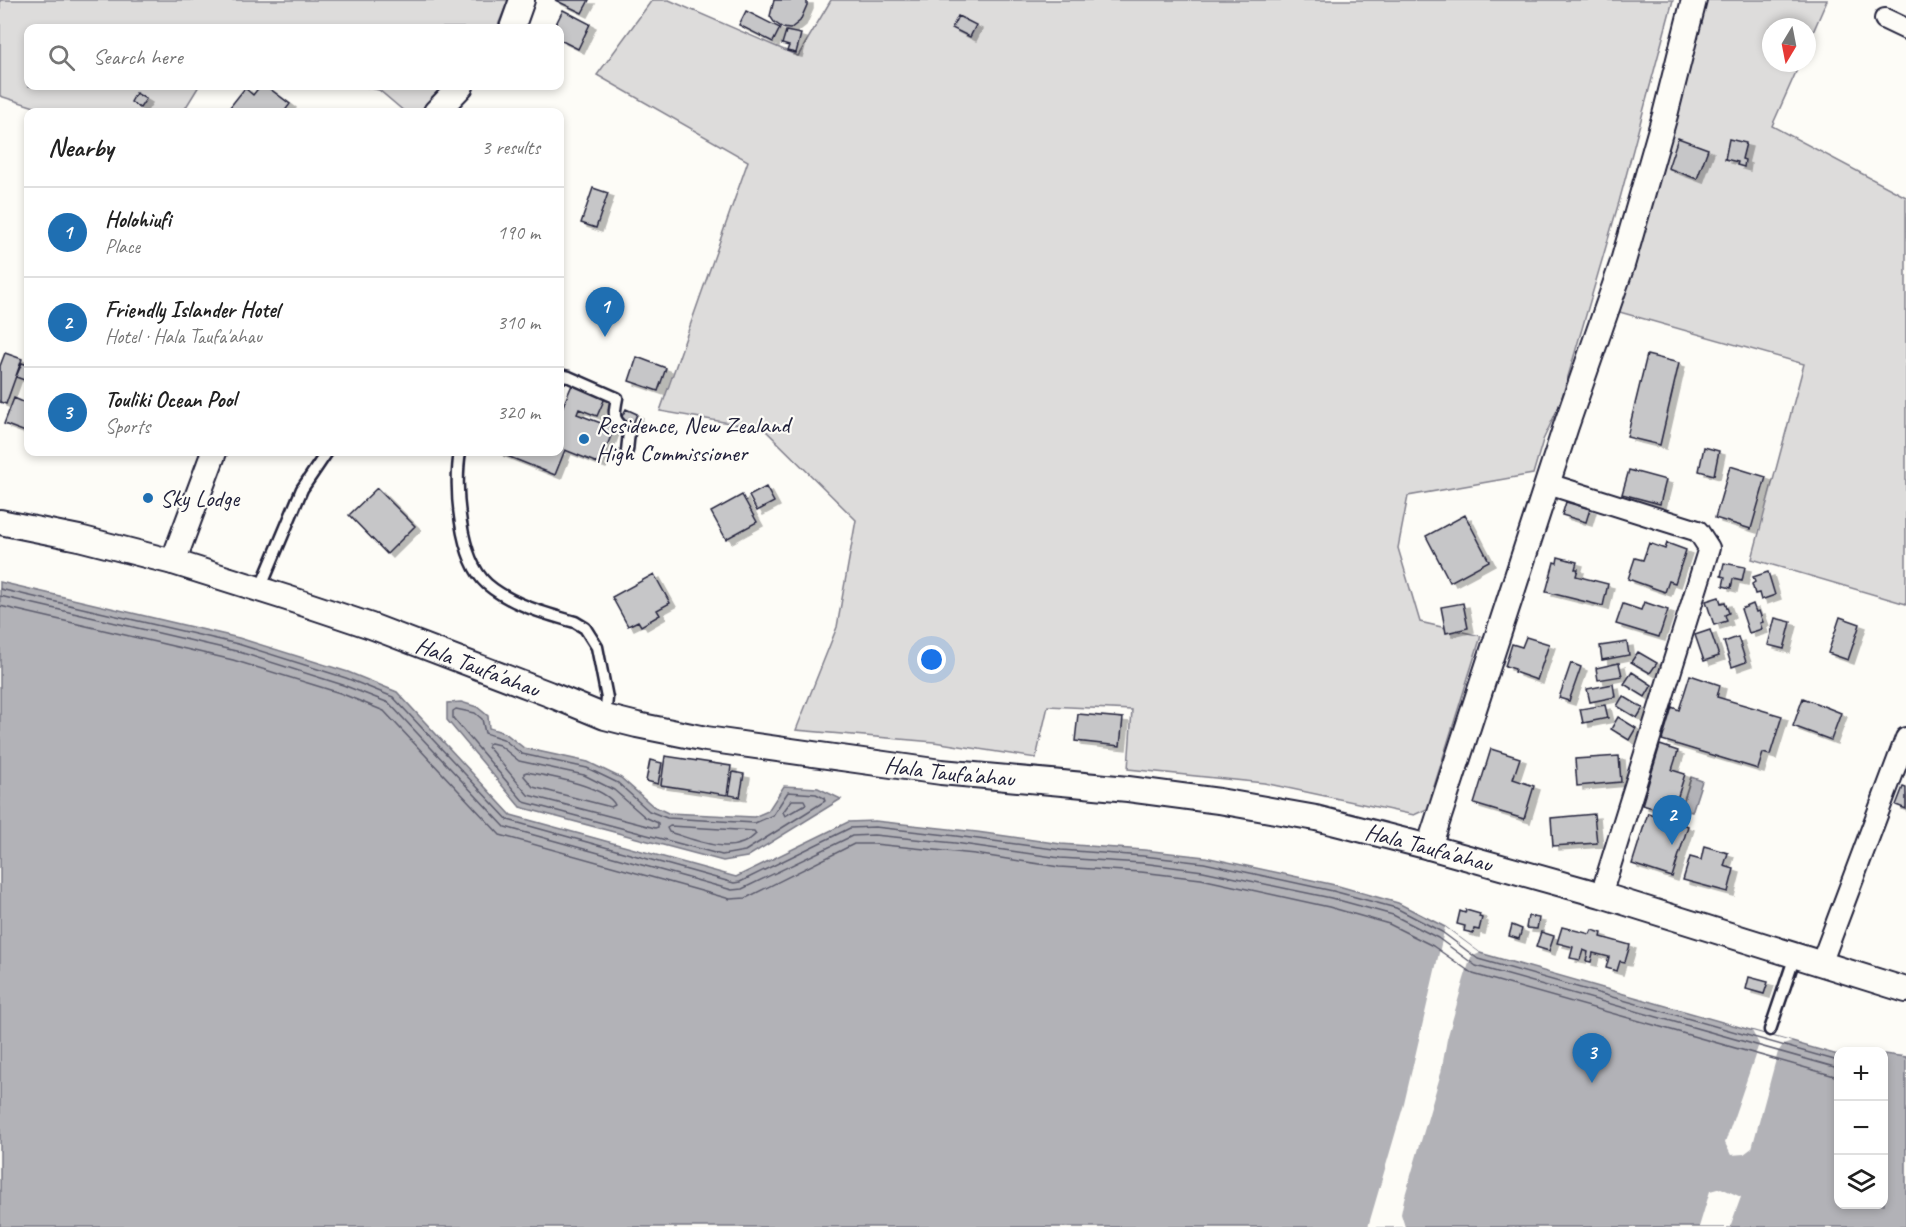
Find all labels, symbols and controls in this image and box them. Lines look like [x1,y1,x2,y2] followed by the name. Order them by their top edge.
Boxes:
[1762,18,1816,72] north arrow
[24,24,564,90] search box
[45,41,78,74] icon: search
[93,43,183,71] text: Search here
[48,131,113,164] text: Nearby
[481,135,540,160] text: 3 results
[105,206,170,234] text: Holohiufi
[63,220,72,245] text: 1
[497,220,540,245] text: 190 m
[105,234,140,259] text: Place
[586,288,624,337] pin: 1
[105,296,280,324] text: Friendly Islander Hotel
[63,310,72,335] text: 2
[497,310,540,335] text: 310 m
[105,324,262,349] text: Hotel · Hala Taufa'ahau
[105,386,236,414] text: Touliki Ocean Pool
[63,400,72,425] text: 3
[497,400,540,425] text: 320 m
[596,410,793,468] place label: Residence, New Zealand High Commissioner
[105,414,150,439] text: Sports
[577,432,591,446] marker: Residence, New Zealand High Commissioner
[160,483,241,513] place label: Sky Lodge
[141,491,155,505] marker: Sky Lodge
[411,630,546,705] street label: Hala Taufa'ahau
[917,645,946,674] your location
[883,749,1018,794] street label: Hala Taufa'ahau
[1652,796,1692,845] pin: 2
[1362,816,1498,879] street label: Hala Taufa'ahau
[1572,1034,1612,1083] pin: 3
[1834,1047,1888,1209] map controls
[1834,1047,1888,1101] button: +
[1834,1101,1888,1155] button: −
[1834,1155,1888,1209] button: layers

